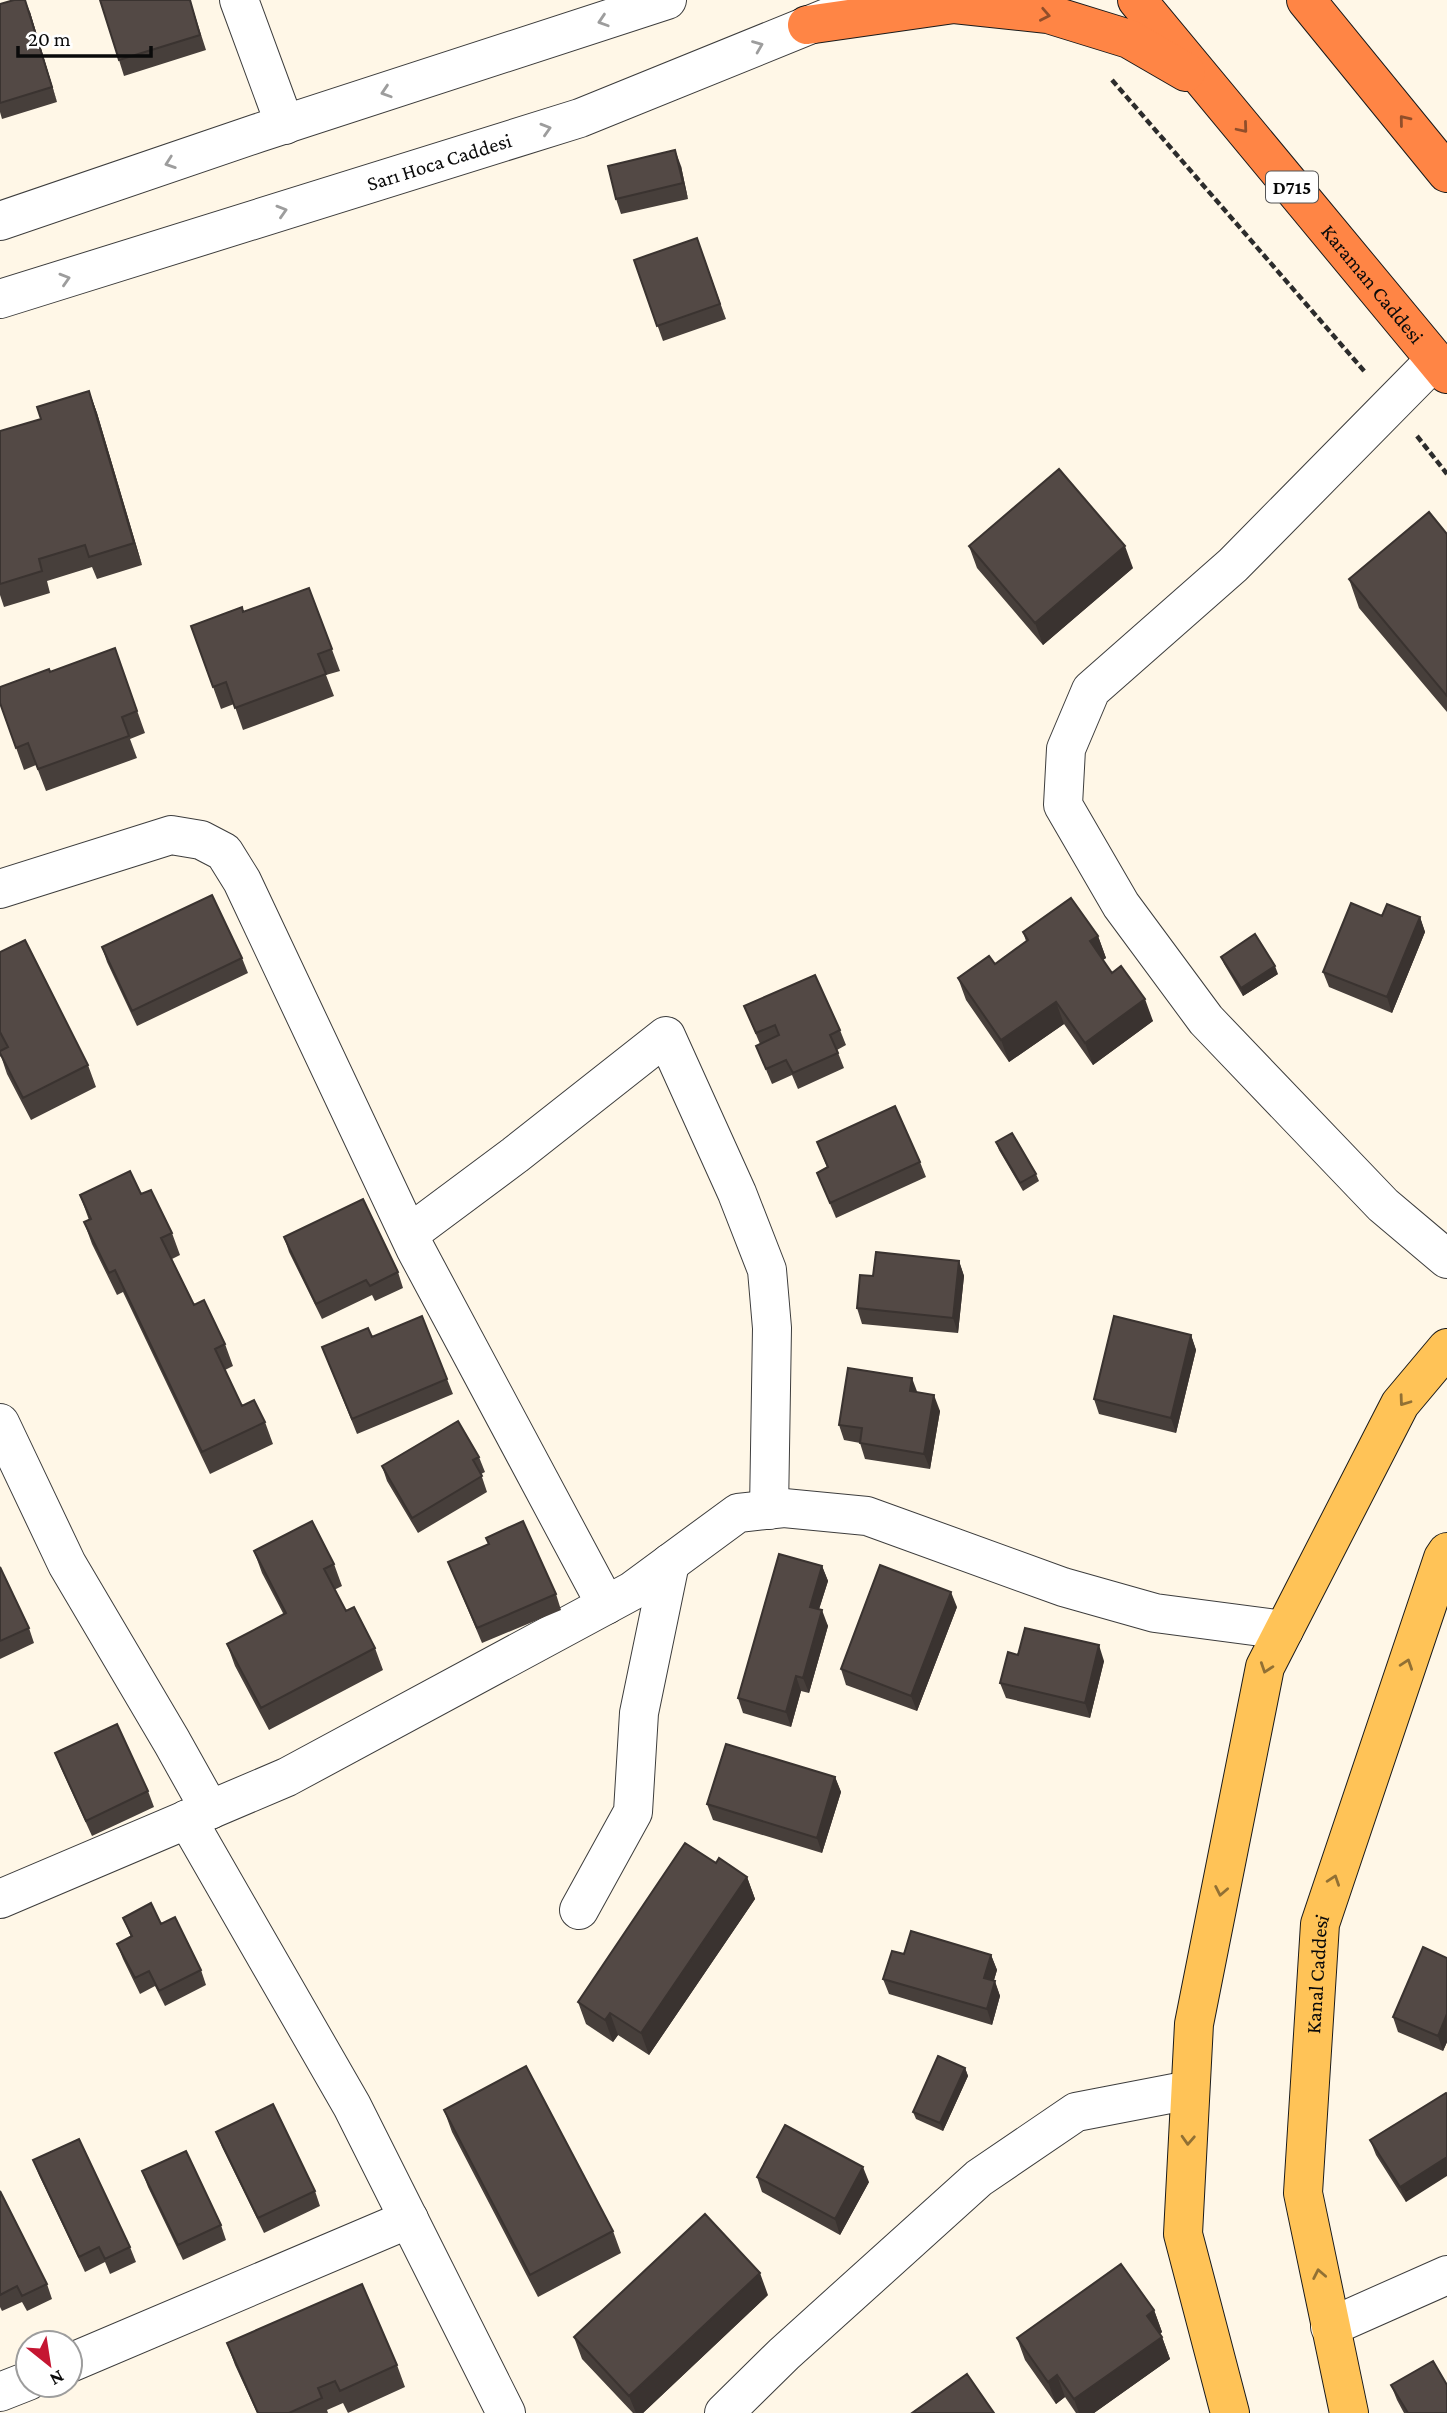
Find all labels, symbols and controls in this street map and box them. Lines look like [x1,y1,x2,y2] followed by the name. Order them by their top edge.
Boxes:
[1039,7,1051,22] one-way arrow
[597,13,609,27] one-way arrow
[18,14,150,58] scale bar
[28,27,71,51] text: 20 m
[751,40,763,54] one-way arrow
[381,83,393,98] one-way arrow
[1400,116,1412,129] one-way arrow
[1235,120,1247,133] one-way arrow
[540,123,552,137] one-way arrow
[364,128,515,196] street label: Sarı Hoca Caddesi
[165,155,177,169] one-way arrow
[1266,172,1318,202] road number: D715
[276,205,288,219] one-way arrow
[1316,220,1429,349] street label: Karaman Caddesi
[59,272,71,287] one-way arrow
[1400,1393,1412,1406] one-way arrow
[1399,1659,1413,1671] one-way arrow
[1260,1662,1275,1674] one-way arrow
[1326,1874,1340,1887] one-way arrow
[1214,1885,1229,1897] one-way arrow
[1301,1911,1335,2034] street label: Kanal Caddesi
[1180,2135,1195,2146] one-way arrow
[1313,2268,1328,2280] one-way arrow
[14,2329,84,2399] north arrow
[46,2366,68,2391] text: N

